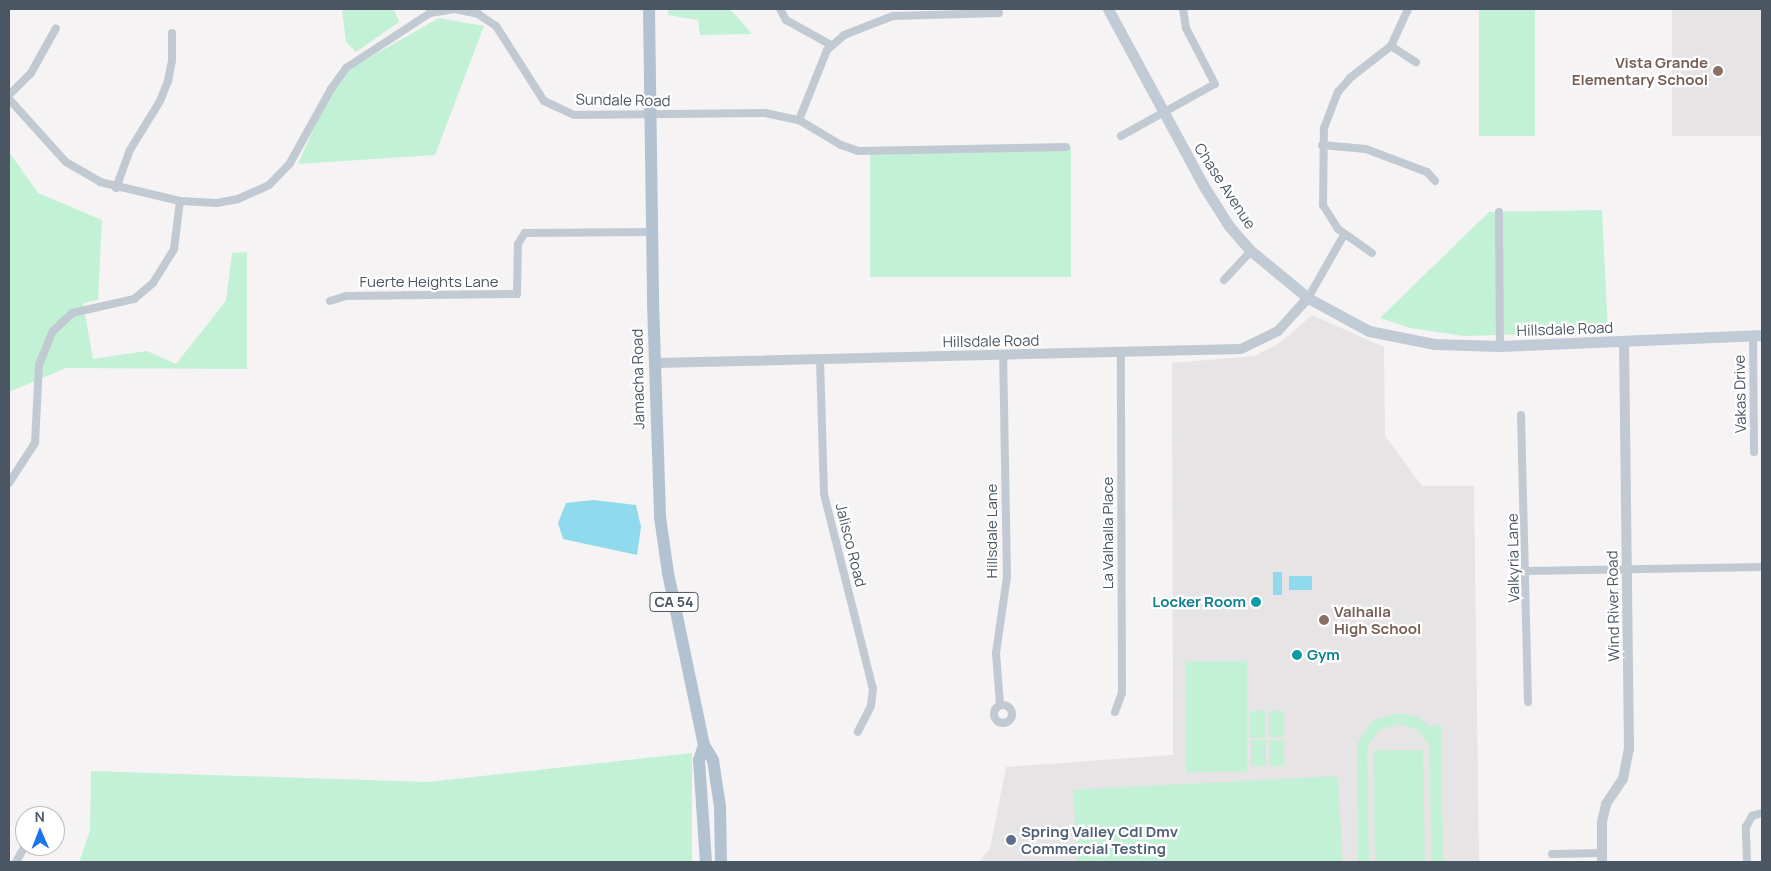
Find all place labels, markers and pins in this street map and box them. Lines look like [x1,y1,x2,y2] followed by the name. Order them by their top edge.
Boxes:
[1572,53,1708,88] place label: Vista Grande Elementary School
[1712,65,1724,77] marker: Vista Grande Elementary School
[1152,593,1246,611] place label: Locker Room
[1250,596,1262,608] marker: Locker Room
[1334,602,1421,637] place label: Valhalla High School
[1318,614,1330,626] marker: Valhalla High School
[1307,646,1340,664] place label: Gym
[1291,649,1303,661] marker: Gym
[1021,822,1178,857] place label: Spring Valley Cdl Dmv Commercial Testing
[1005,834,1017,846] marker: Spring Valley Cdl Dmv Commercial Testing

